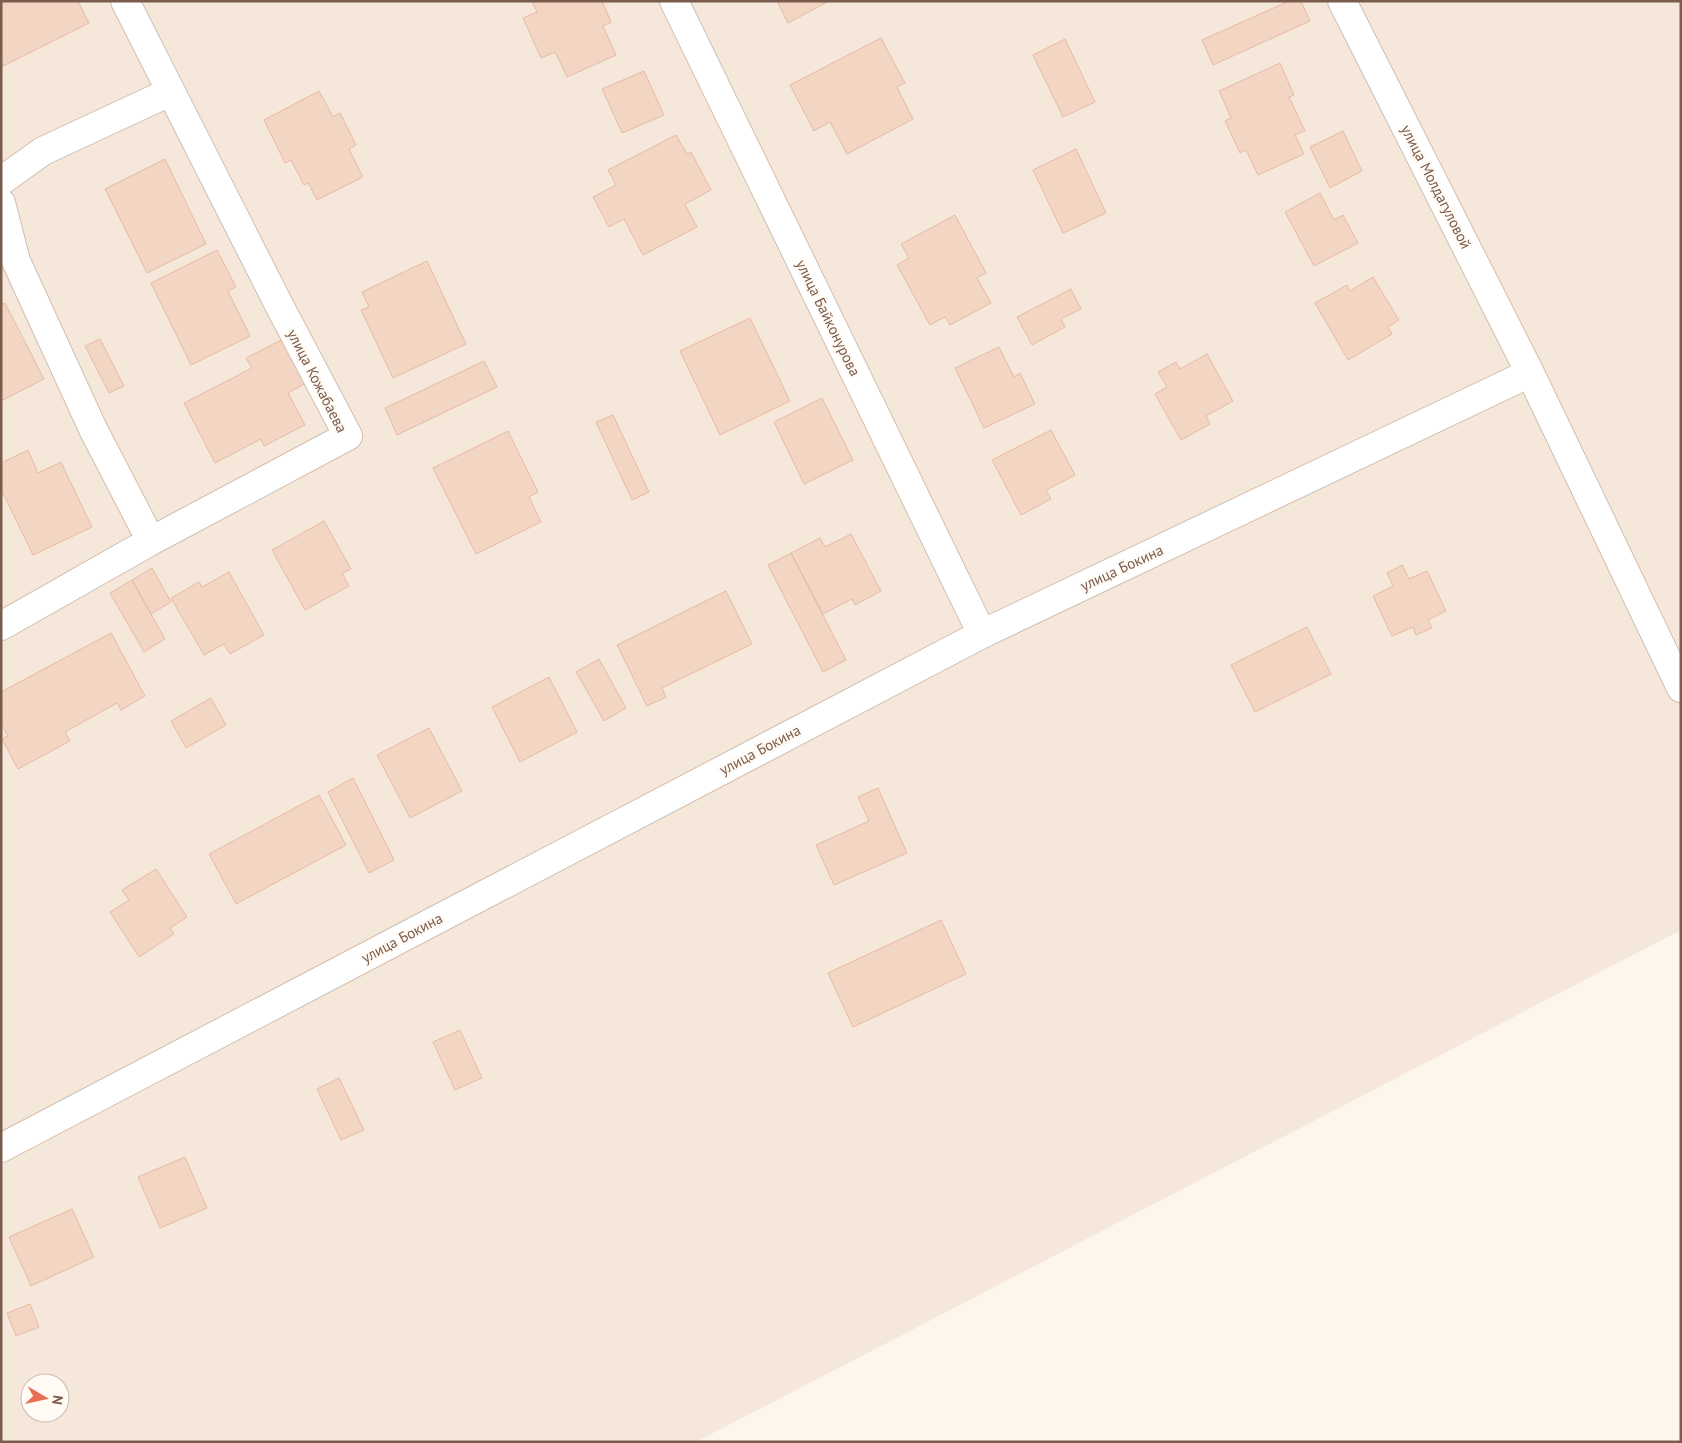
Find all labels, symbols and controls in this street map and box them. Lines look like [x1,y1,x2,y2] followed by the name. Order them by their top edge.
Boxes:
[1397,122,1476,252] street label: улица Молдагуловой
[792,256,865,379] street label: улица Байконурова
[283,326,352,436] street label: улица Кожабаева
[1077,540,1166,595] street label: улица Бокина
[716,720,804,779] street label: улица Бокина
[358,908,446,967] street label: улица Бокина
[20,1373,70,1423] north arrow
[48,1394,67,1406] text: N

